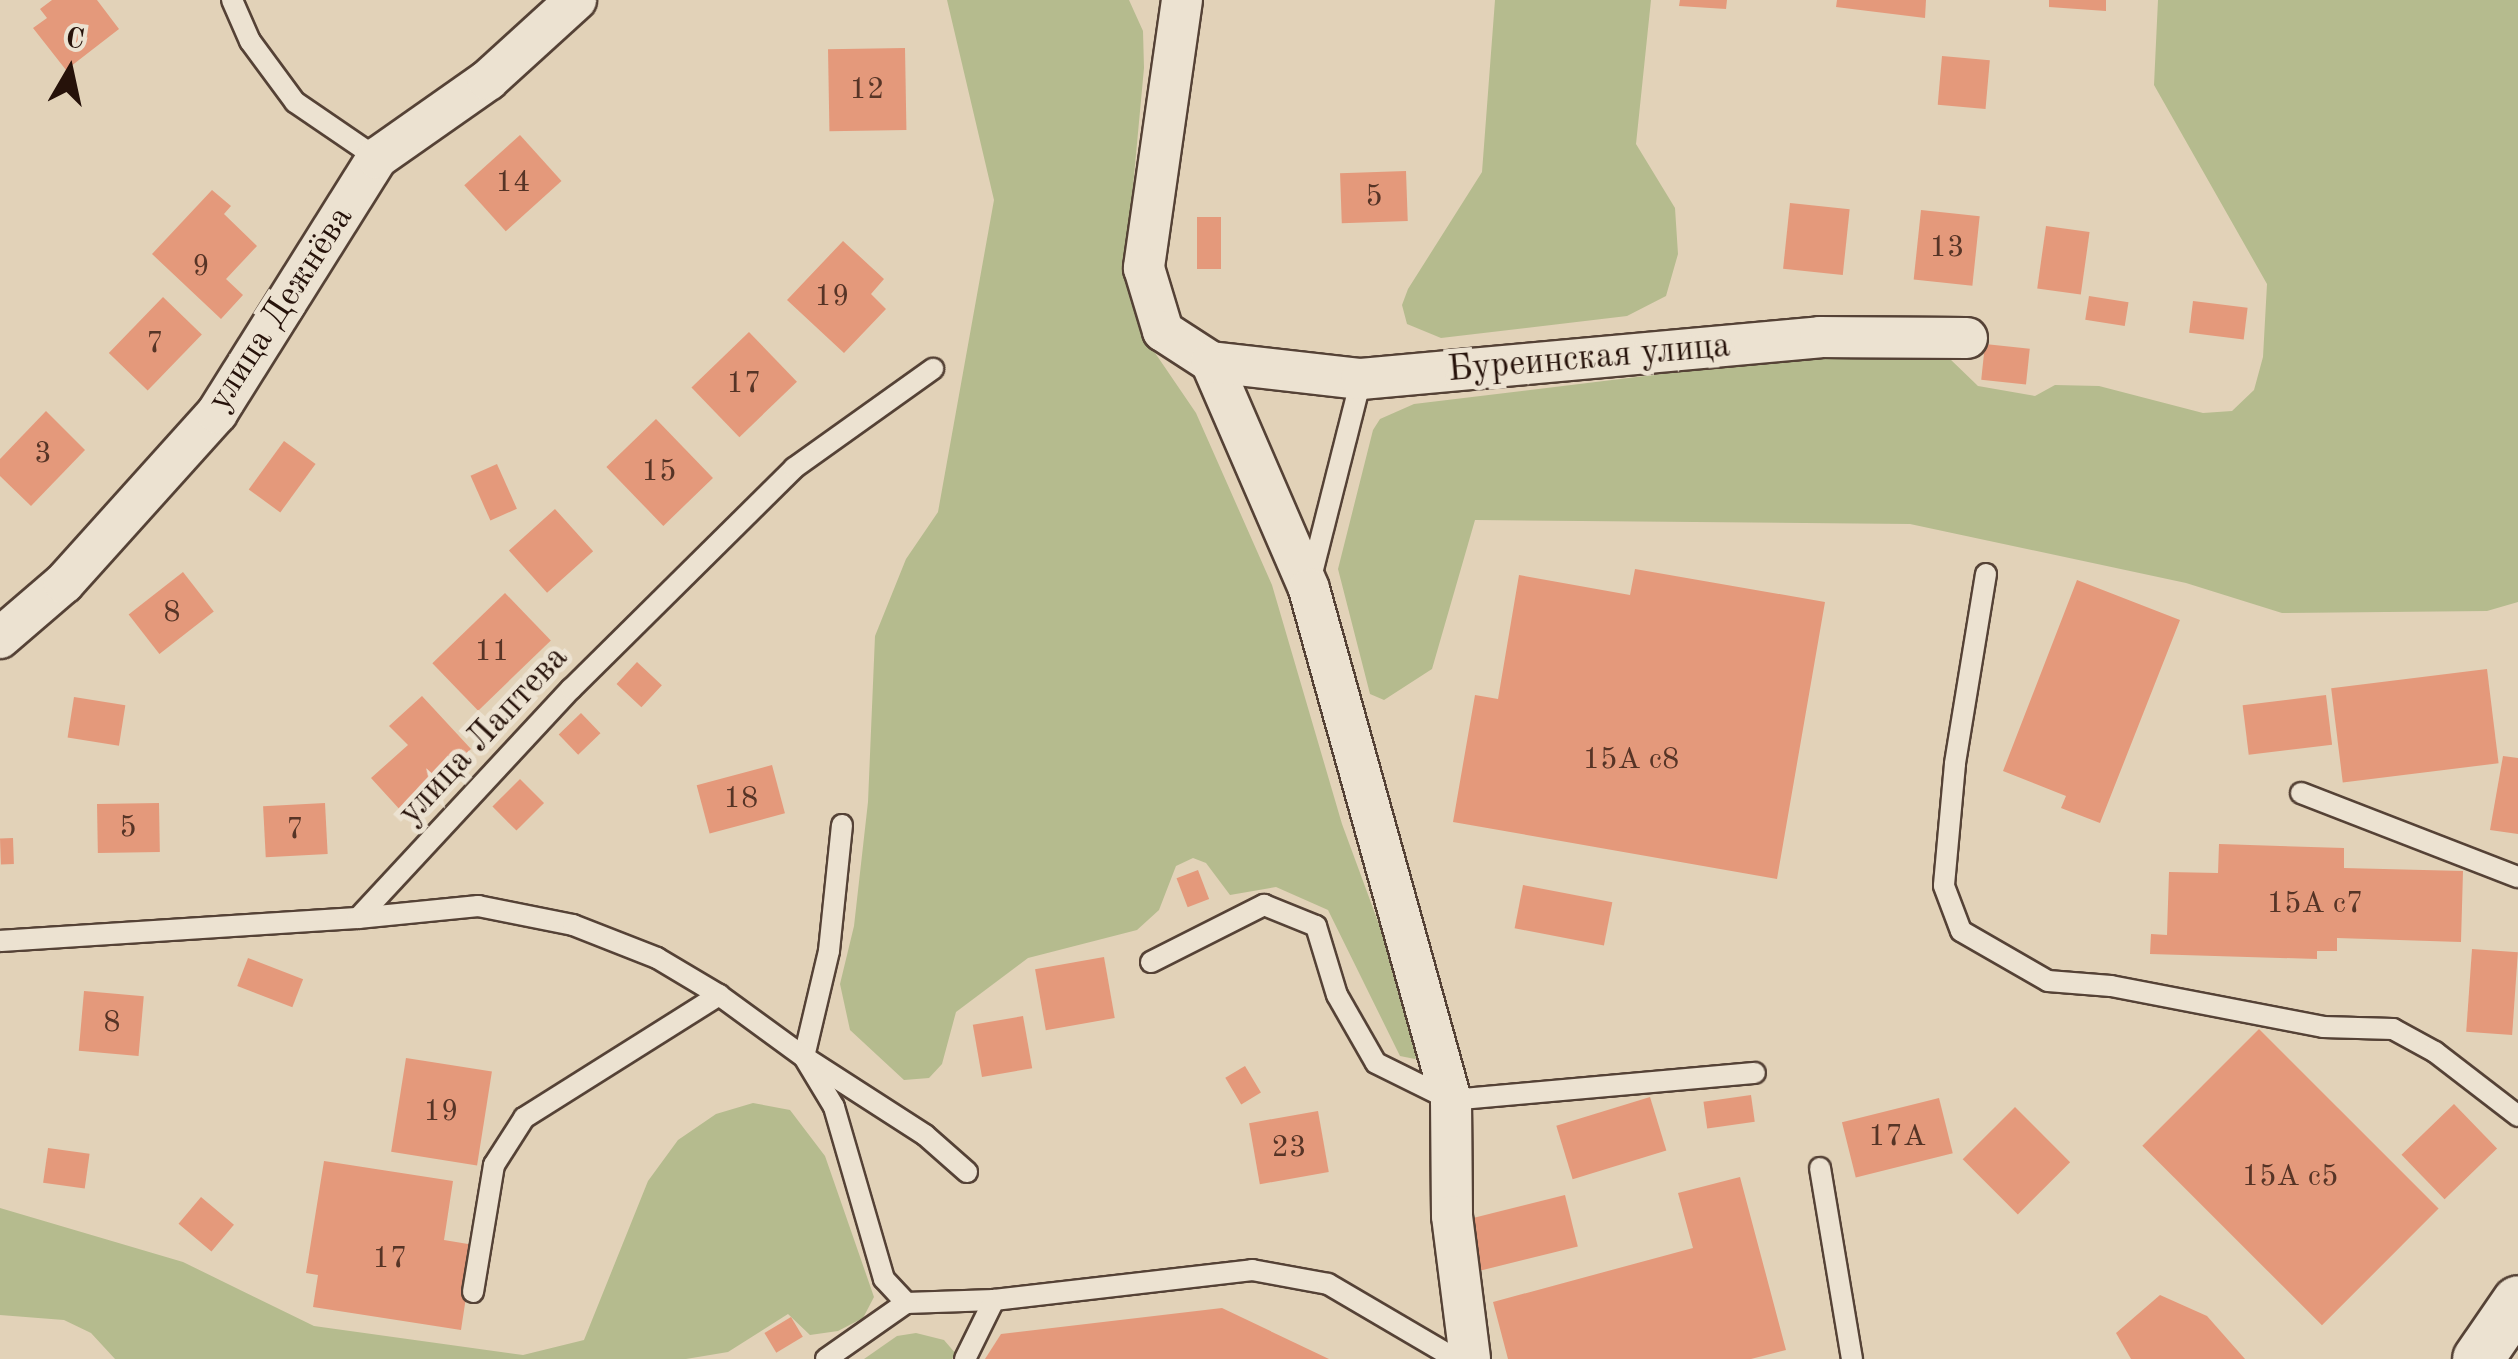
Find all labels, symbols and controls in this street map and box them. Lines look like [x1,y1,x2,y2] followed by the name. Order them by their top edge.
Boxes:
[20,20,120,120] north arrow
[63,25,86,56] text: С
[850,72,884,108] house number: 12
[496,165,530,201] house number: 14
[1365,179,1383,215] house number: 5
[199,199,363,419] street label: улица Дежнёва
[1930,230,1964,266] house number: 13
[192,249,210,285] house number: 9
[815,279,849,315] house number: 19
[146,326,164,362] house number: 7
[1446,326,1732,392] street label: Буреинская улица
[727,366,761,402] house number: 17
[34,436,52,472] house number: 3
[642,454,676,490] house number: 15
[163,595,181,631] house number: 8
[475,634,509,670] house number: 11
[390,638,578,834] street label: улица Лаптева
[1583,742,1679,778] house number: 15А с8
[724,781,758,817] house number: 18
[119,810,137,846] house number: 5
[286,812,304,848] house number: 7
[2267,886,2363,922] house number: 15А с7
[103,1005,121,1041] house number: 8
[424,1094,458,1130] house number: 19
[1868,1119,1926,1155] house number: 17А
[1272,1130,1306,1166] house number: 23
[2242,1159,2338,1195] house number: 15А с5
[373,1241,407,1277] house number: 17

